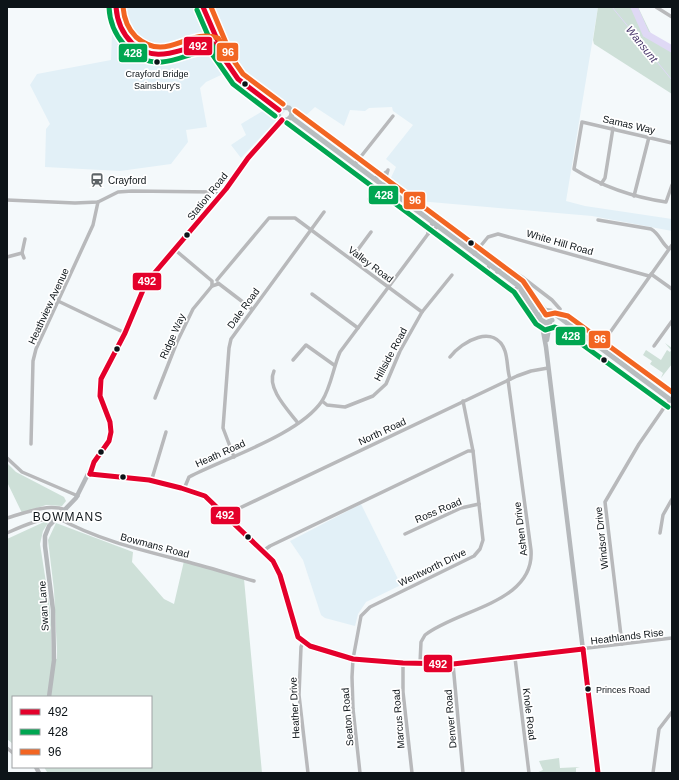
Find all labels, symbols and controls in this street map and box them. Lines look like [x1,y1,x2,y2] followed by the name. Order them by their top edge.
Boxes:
[624,23,661,65] water label: Wansunt
[183,36,213,56] line badge: 492
[189,40,207,52] text: 492
[216,42,239,62] line badge: 96
[118,43,148,63] line badge: 428
[222,46,234,58] text: 96
[124,47,142,59] text: 428
[152,57,162,67] marker: Crayford Bridge Sainsbury's
[125,69,189,91] place label: Crayford Bridge Sainsbury's
[240,79,250,89] unlabelled marker
[602,113,656,136] street label: Samas Way
[185,170,230,222] street label: Station Road
[89,172,105,188] station icon: Crayford
[108,175,146,186] place label: Crayford
[368,185,399,205] line badge: 428
[375,189,393,201] text: 428
[403,191,426,210] line badge: 96
[409,194,421,206] text: 96
[525,228,595,257] street label: White Hill Road
[182,230,192,240] unlabelled marker
[466,238,476,248] unlabelled marker
[346,244,395,285] street label: Valley Road
[26,266,71,346] street label: Heathview Avenue
[132,272,162,291] line badge: 492
[138,275,156,287] text: 492
[225,286,262,331] street label: Dale Road
[158,312,187,361] street label: Ridge Way
[372,326,409,383] street label: Hillside Road
[555,326,586,346] line badge: 428
[562,330,580,342] text: 428
[588,330,611,349] line badge: 96
[594,333,606,345] text: 96
[112,344,122,354] unlabelled marker
[599,355,609,365] unlabelled marker
[357,416,408,447] street label: North Road
[194,438,247,469] street label: Heath Road
[96,447,106,457] unlabelled marker
[118,472,128,482] unlabelled marker
[413,496,463,525] street label: Ross Road
[512,501,529,557] street label: Ashen Drive
[210,506,241,525] line badge: 492
[593,506,610,570] street label: Windsor Drive
[216,509,234,521] text: 492
[33,510,103,524] district label: BOWMANS
[119,531,190,560] street label: Bowmans Road
[243,532,253,542] unlabelled marker
[397,546,468,589] street label: Wentworth Drive
[36,580,51,631] street label: Swan Lane
[590,627,665,646] street label: Heathlands Rise
[423,654,453,673] line badge: 492
[429,658,447,670] text: 492
[287,676,302,739] street label: Heather Drive
[583,684,593,694] marker: Princes Road
[596,685,650,695] place label: Princes Road
[339,687,356,747] street label: Seaton Road
[521,687,538,741] street label: Knole Road
[390,689,407,749] street label: Marcus Road
[442,689,459,749] street label: Denver Road
[12,696,152,768] legend
[48,705,68,719] text: 492
[48,725,68,739] text: 428
[48,745,62,759] text: 96

